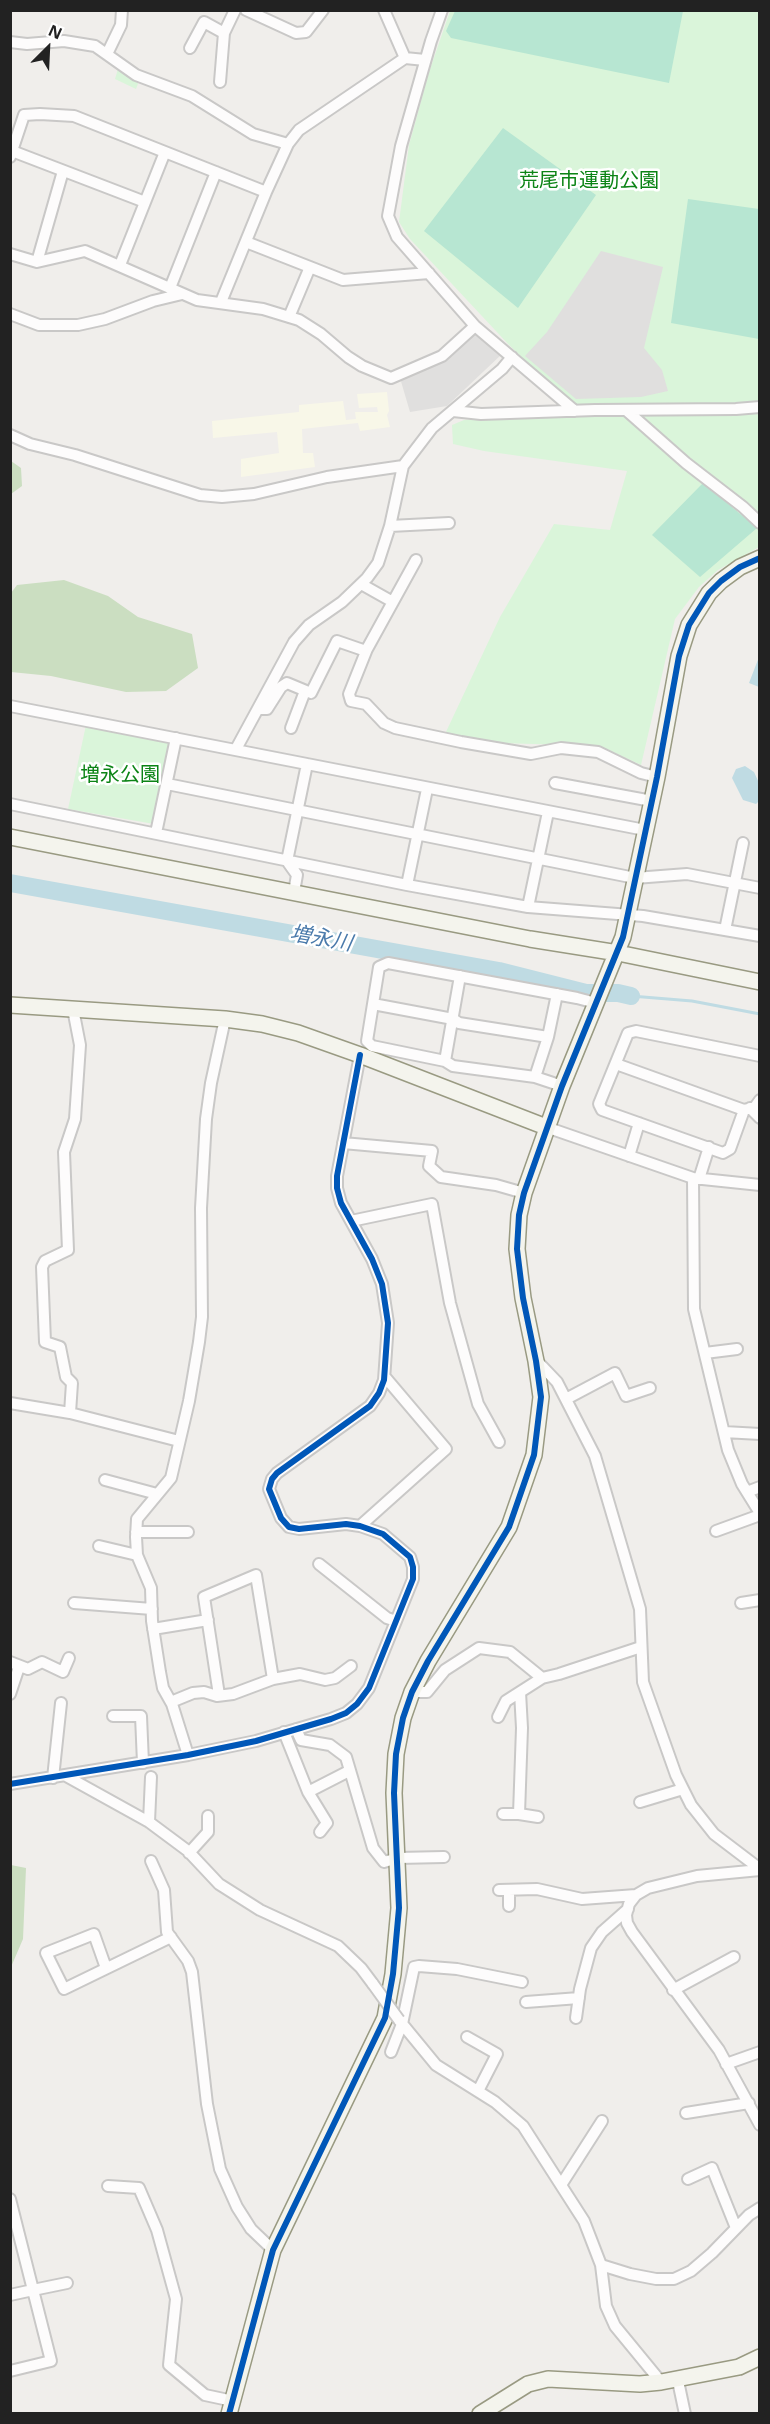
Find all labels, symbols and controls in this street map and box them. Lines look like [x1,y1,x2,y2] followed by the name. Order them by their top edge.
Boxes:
[18,18,78,78] north arrow
[45,19,66,44] text: N
[519,169,659,193] park label: 荒尾市運動公園
[80,763,160,787] park label: 増永公園
[288,921,354,957] water label: 増永川

